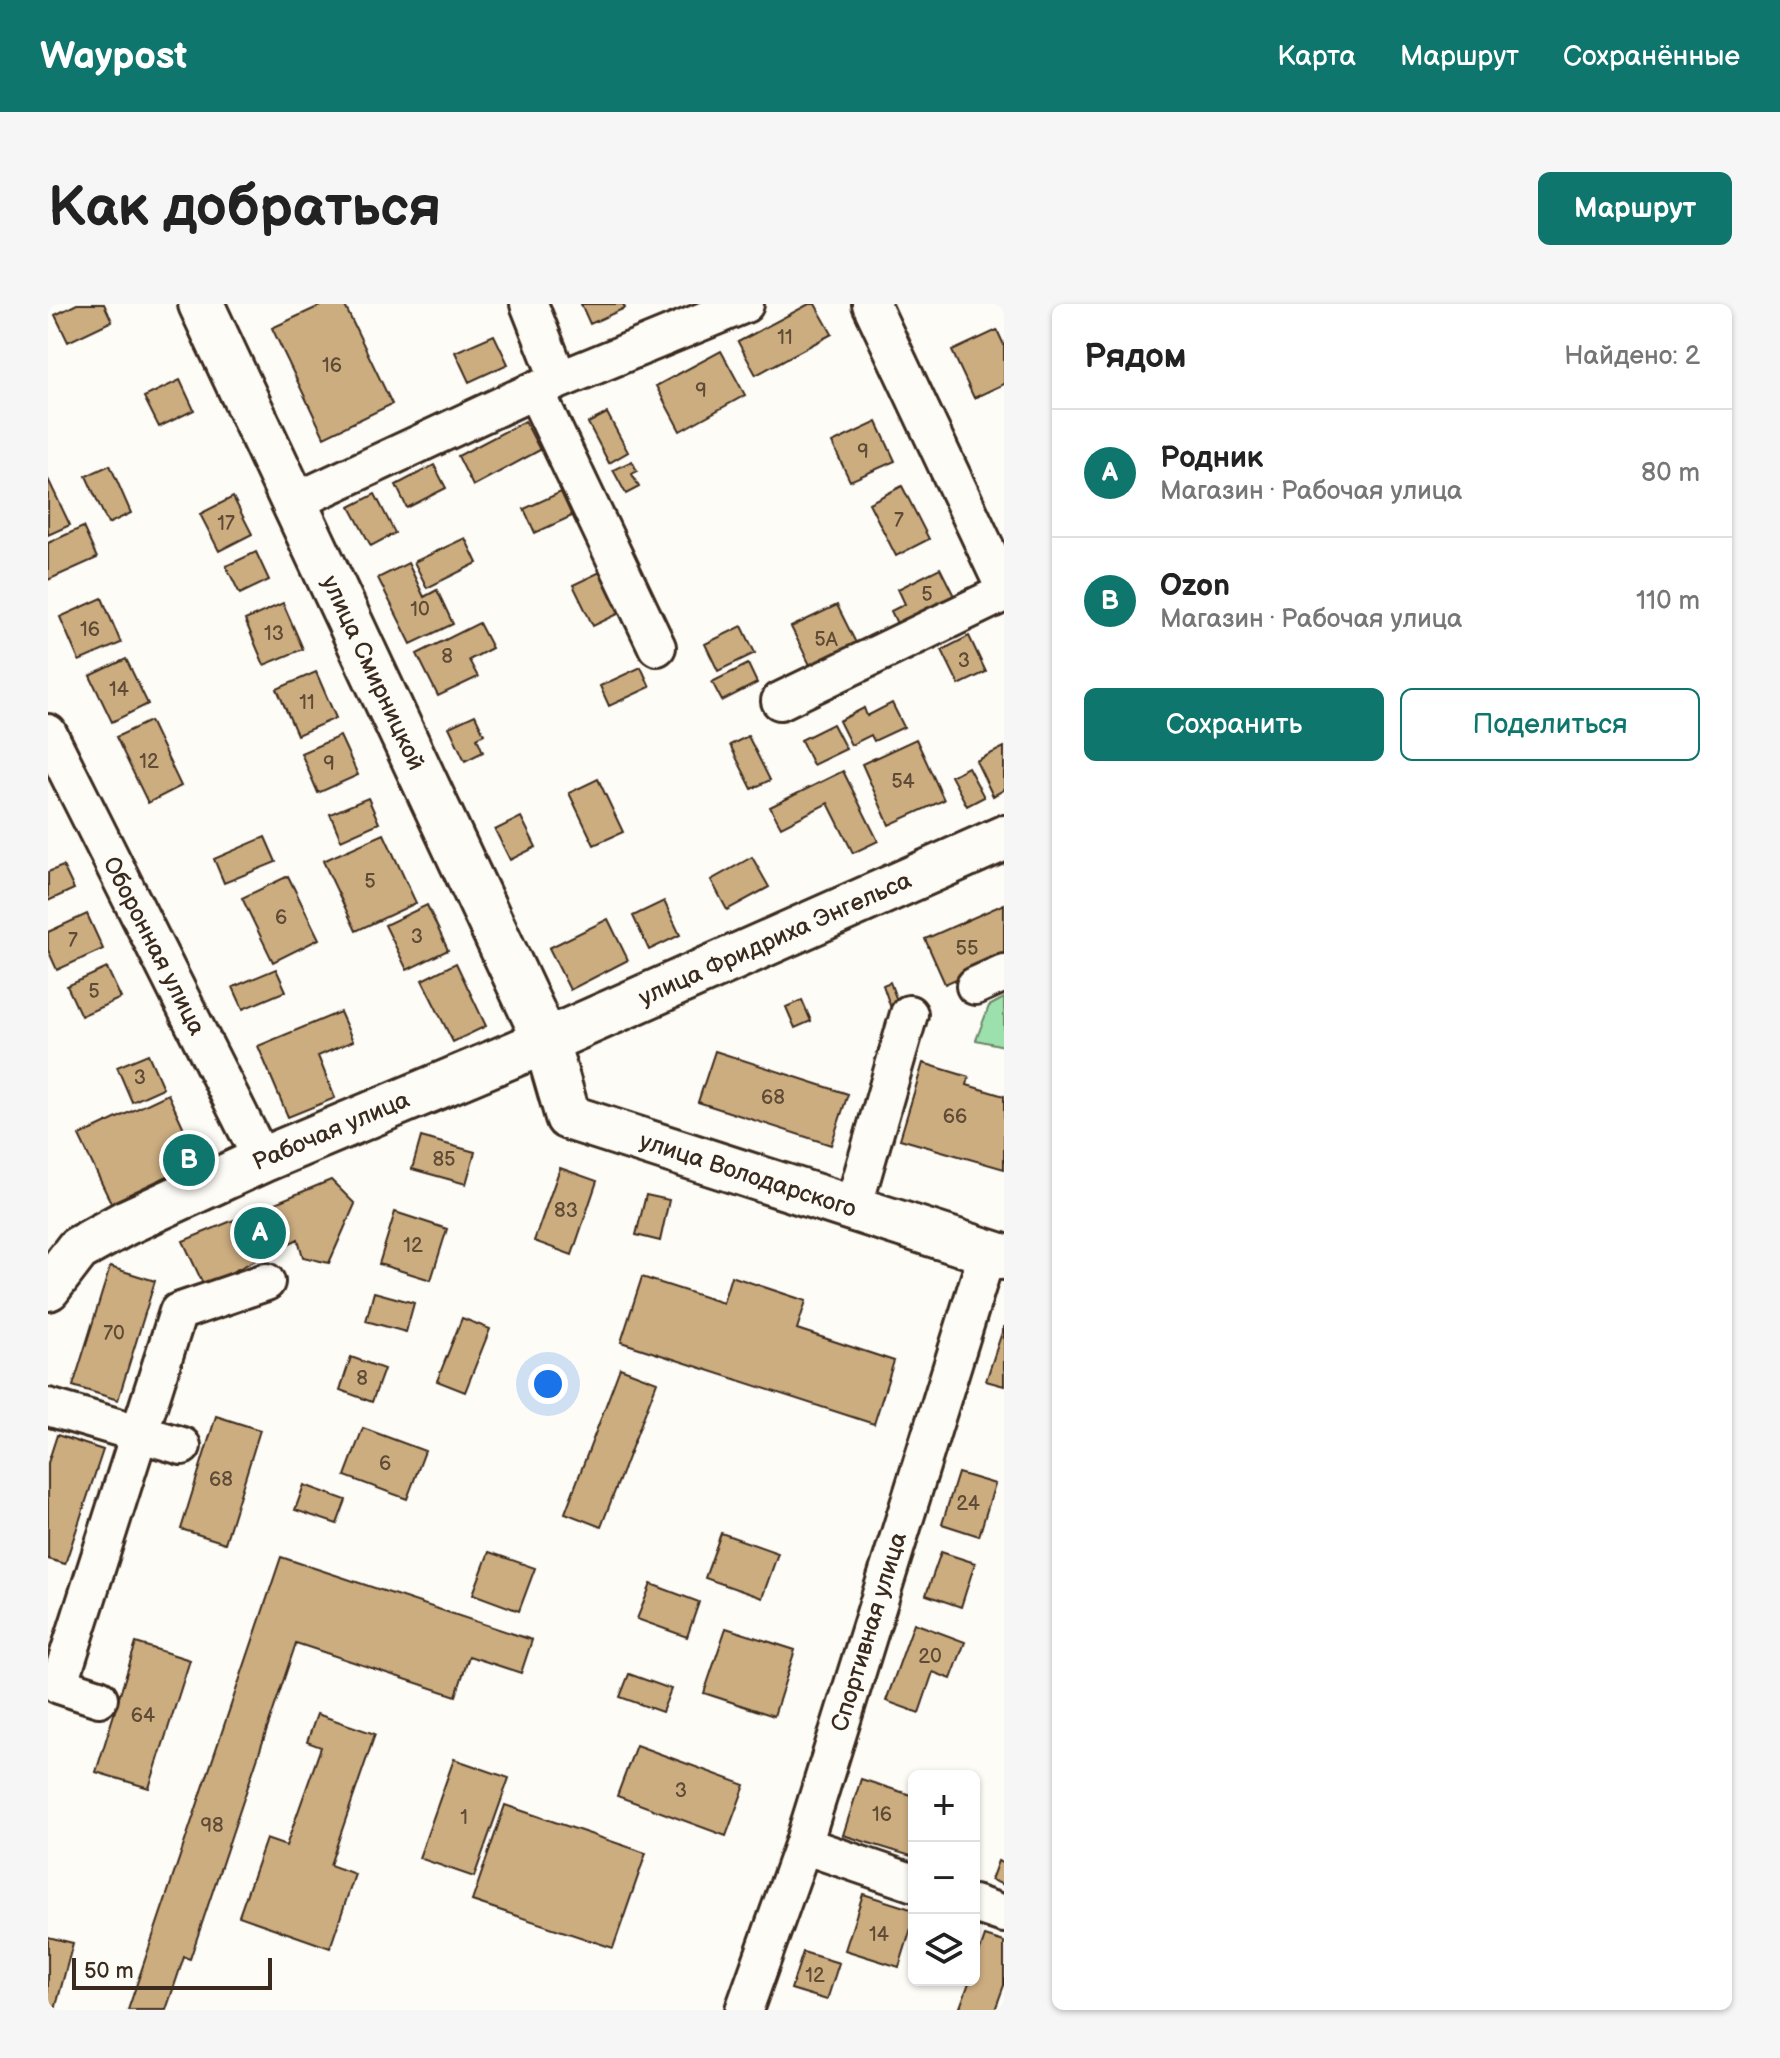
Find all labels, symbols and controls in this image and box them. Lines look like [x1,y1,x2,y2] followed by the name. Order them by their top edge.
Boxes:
[40,34,187,79] text: Waypost
[1277,40,1356,73] text: Карта
[1400,40,1519,73] text: Маршрут
[1563,40,1740,73] text: Сохранённые
[1538,172,1732,245] button: Маршрут
[48,175,441,242] text: Как добраться
[777,326,793,350] house number: 11
[1084,336,1186,377] text: Рядом
[1564,341,1700,372] text: Найдено: 2
[322,354,342,378] house number: 16
[695,379,707,403] house number: 9
[857,440,869,464] house number: 9
[1160,440,1263,476] text: Родник
[1102,458,1118,489] text: A
[1641,458,1700,489] text: 80 m
[1160,476,1462,507] text: Магазин · Рабочая улица
[894,509,904,533] house number: 7
[217,512,235,536] house number: 17
[1160,568,1230,604] text: Ozon
[315,571,431,775] street label: улица Смирницкой
[921,583,933,607] house number: 5
[1101,586,1119,617] text: B
[1636,586,1700,617] text: 110 m
[410,598,430,622] house number: 10
[1160,604,1462,635] text: Магазин · Рабочая улица
[80,618,100,642] house number: 16
[264,622,284,646] house number: 13
[814,628,839,652] house number: 5А
[441,645,453,669] house number: 8
[958,649,970,673] house number: 3
[109,678,129,702] house number: 14
[1084,688,1384,761] button: Сохранить
[1400,688,1700,761] button: Поделиться
[299,691,315,715] house number: 11
[139,750,159,774] house number: 12
[323,752,335,776] house number: 9
[891,770,915,794] house number: 54
[96,852,212,1040] street label: Оборонная улица
[634,866,916,1012] street label: улица Фридриха Энгельса
[364,870,376,894] house number: 5
[275,906,287,930] house number: 6
[411,925,423,949] house number: 3
[68,929,78,953] house number: 7
[956,937,978,961] house number: 55
[88,980,100,1004] house number: 5
[134,1066,146,1090] house number: 3
[248,1085,414,1177] street label: Рабочая улица
[761,1086,785,1110] house number: 68
[943,1105,967,1129] house number: 66
[636,1126,860,1224] street label: улица Володарского
[163,1130,215,1190] pin: B
[432,1148,456,1172] house number: 85
[554,1199,578,1223] house number: 83
[234,1203,286,1263] pin: A
[403,1234,423,1258] house number: 12
[103,1322,125,1346] house number: 70
[528,1364,568,1404] your location
[356,1367,368,1391] house number: 8
[379,1452,391,1476] house number: 6
[209,1468,233,1492] house number: 68
[956,1492,980,1516] house number: 24
[825,1529,913,1735] street label: Спортивная улица
[918,1645,942,1669] house number: 20
[131,1704,155,1728] house number: 64
[908,1770,980,1986] map controls
[908,1770,980,1842] button: +
[675,1779,687,1803] house number: 3
[872,1803,892,1827] house number: 16
[460,1806,468,1830] house number: 1
[200,1814,224,1838] house number: 98
[908,1842,980,1914] button: −
[908,1914,980,1986] button: layers
[869,1923,889,1947] house number: 14
[72,1954,272,1990] scale bar
[84,1958,134,1985] text: 50 m
[805,1964,825,1988] house number: 12

